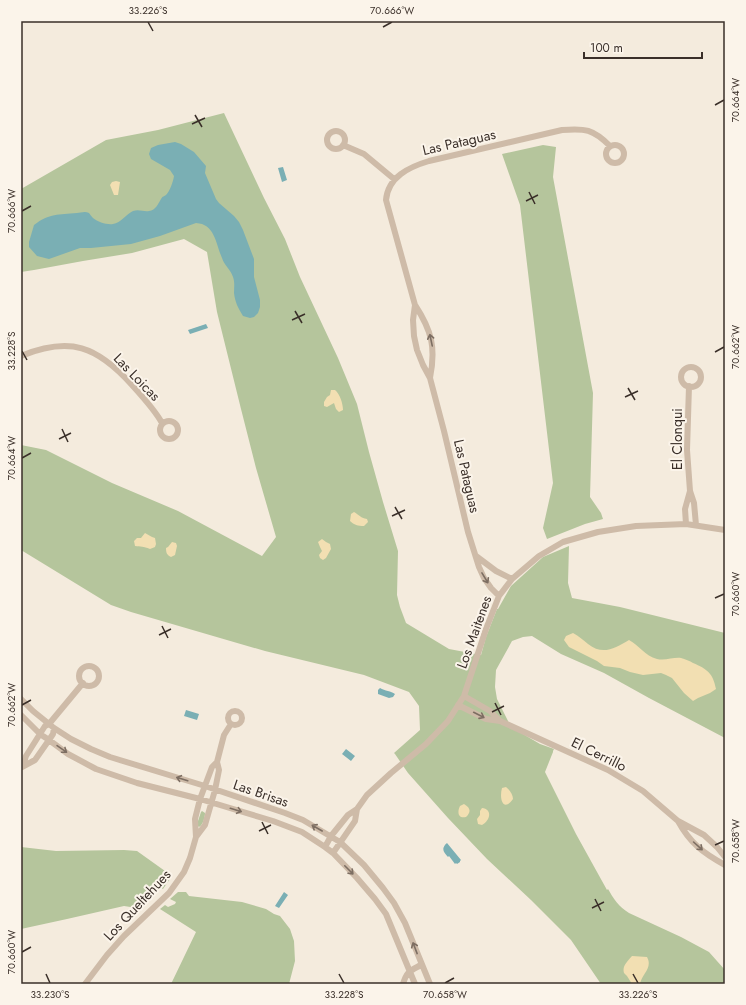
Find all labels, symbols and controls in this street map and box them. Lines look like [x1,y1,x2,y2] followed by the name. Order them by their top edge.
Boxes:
[128,3,168,18] text: 33.226°S
[370,3,414,18] text: 70.666°W
[584,34,702,60] scale bar
[590,39,623,57] text: 100 m
[728,78,743,122] text: 70.664°W
[420,124,498,160] street label: Las Pataguas
[4,189,19,233] text: 70.666°W
[728,325,743,369] text: 70.662°W
[4,331,19,370] text: 33.228°S
[427,334,435,347] one-way arrow
[109,349,165,406] street label: Las Loicas
[667,408,687,470] street label: El Clonqui
[4,436,19,480] text: 70.664°W
[449,437,485,515] street label: Las Pataguas
[481,572,489,584] one-way arrow
[728,572,743,616] text: 70.660°W
[452,592,497,671] street label: Los Maitenes
[4,683,19,727] text: 70.662°W
[472,712,484,719] one-way arrow
[568,732,630,776] street label: El Cerrillo
[56,745,67,753] one-way arrow
[231,774,292,812] street label: Las Brisas
[176,775,189,782] one-way arrow
[230,807,243,814] one-way arrow
[728,819,743,863] text: 70.658°W
[311,824,323,832] one-way arrow
[693,842,703,851] one-way arrow
[99,865,176,945] street label: Los Queltehues
[344,865,354,875] one-way arrow
[4,930,19,974] text: 70.660°W
[410,942,418,954] one-way arrow
[30,987,70,1002] text: 33.230°S
[325,987,364,1002] text: 33.228°S
[423,987,467,1002] text: 70.658°W
[618,987,658,1002] text: 33.226°S

